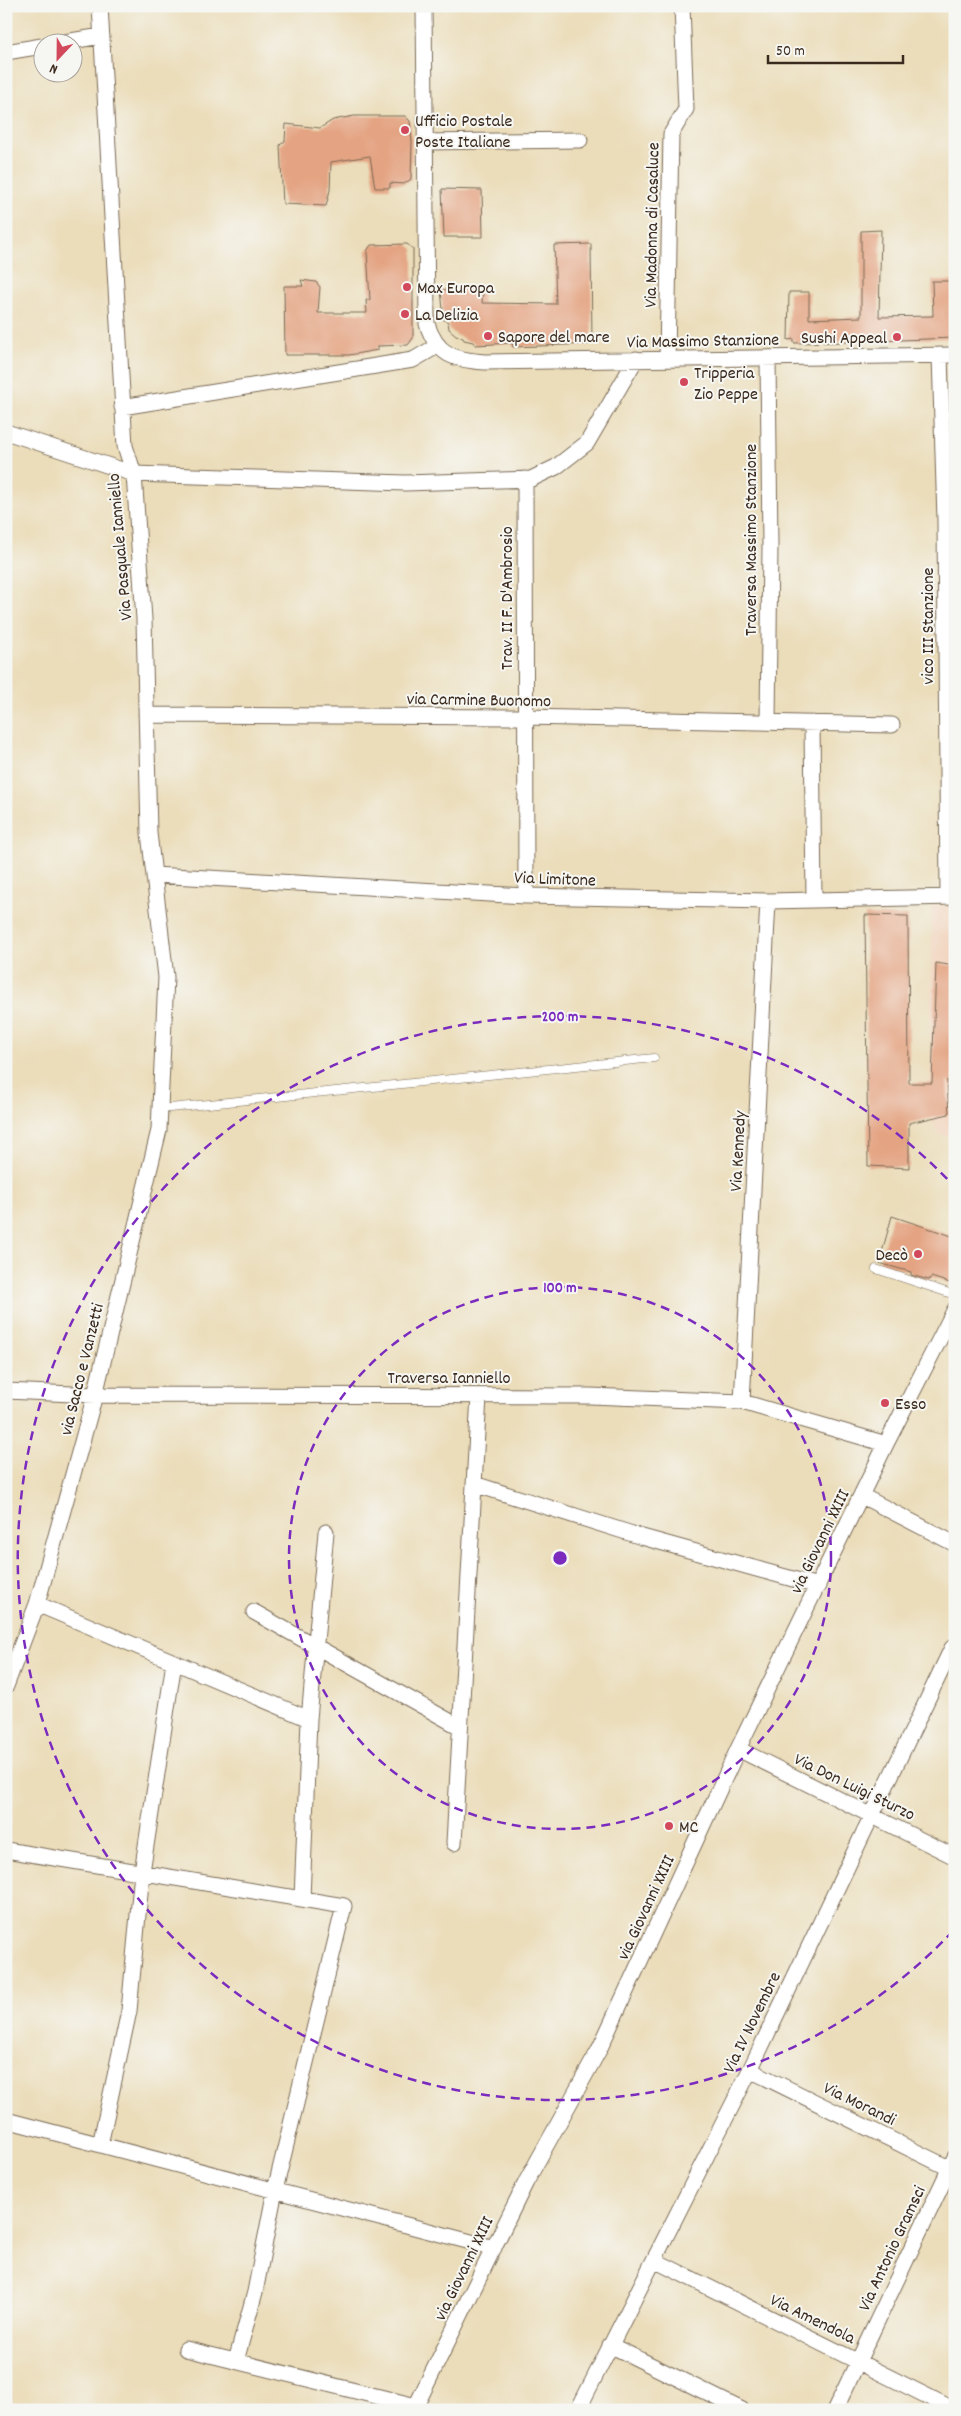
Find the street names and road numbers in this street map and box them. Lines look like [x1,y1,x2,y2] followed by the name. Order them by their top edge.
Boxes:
[640,142,667,308] street label: Via Madonna di Casaluce
[627,329,779,356] street label: Via Massimo Stanzione
[740,444,765,636] street label: Traversa Massimo Stanzione
[103,472,140,621] street label: Via Pasquale Ianniello
[496,526,521,670] street label: Trav. II F. D'Ambrosio
[917,568,942,684] street label: vico III Stanzione
[407,688,551,715] street label: via Carmine Buonomo
[514,867,596,894] street label: Via Limitone
[725,1109,754,1192] street label: Via Kennedy
[55,1301,112,1438] street label: via Sacco e Vanzetti
[387,1367,511,1392] street label: Traversa Ianniello
[785,1485,857,1598] street label: via Giovanni XXIII
[789,1748,919,1828] street label: Via Don Luigi Sturzo
[612,1851,683,1965] street label: via Giovanni XXIII
[718,1968,789,2078] street label: Via IV Novembre
[818,2077,900,2134] street label: Via Morandi
[853,2182,933,2316] street label: Via Antonio Gramsci
[429,2212,501,2325] street label: via Giovanni XXIII
[765,2289,859,2352] street label: Via Amendola

